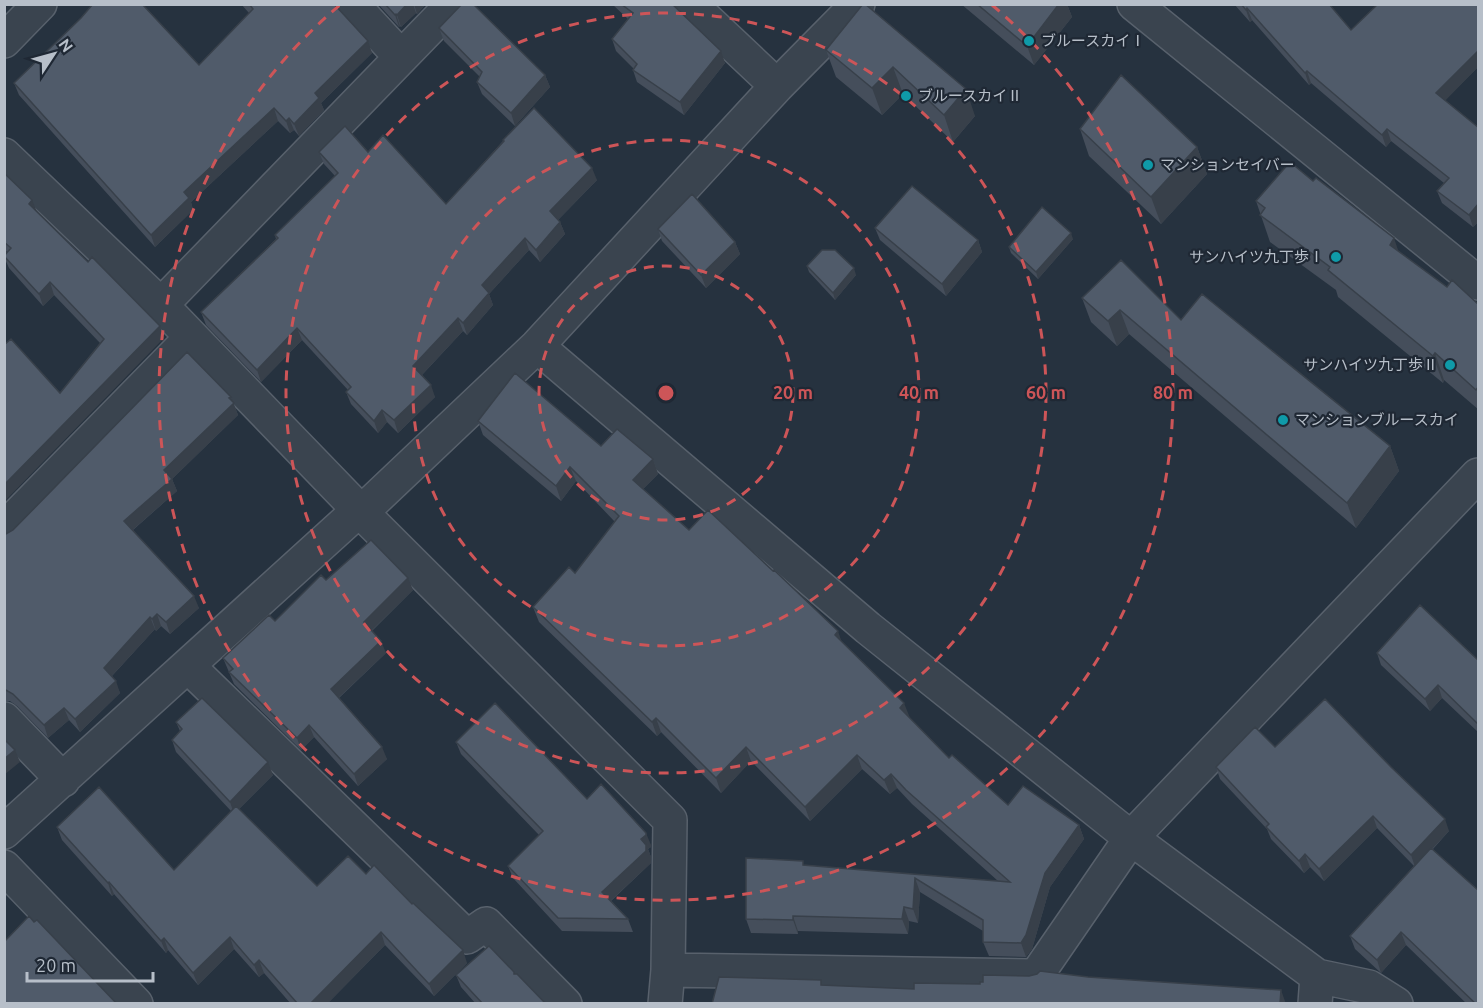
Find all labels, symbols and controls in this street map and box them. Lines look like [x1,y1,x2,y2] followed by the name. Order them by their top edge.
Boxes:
[24,24,84,84] north arrow
[1041,32,1145,49] place label: ブルースカイⅠ
[1022,34,1036,48] marker: ブルースカイⅠ
[55,35,77,55] text: N
[918,87,1022,104] place label: ブルースカイⅡ
[899,89,913,103] marker: ブルースカイⅡ
[1160,156,1295,173] place label: マンションセイバー
[1141,158,1155,172] marker: マンションセイバー
[1189,248,1324,265] place label: サンハイツ九丁歩Ⅰ
[1329,250,1343,264] marker: サンハイツ九丁歩Ⅰ
[1303,356,1438,373] place label: サンハイツ九丁歩Ⅱ
[1443,358,1457,372] marker: サンハイツ九丁歩Ⅱ
[773,382,813,402] text: 20 m
[899,382,939,402] text: 40 m
[1026,382,1066,402] text: 60 m
[1153,382,1193,402] text: 80 m
[656,383,676,403] centre of rings
[1295,411,1459,428] place label: マンションブルースカイ
[1276,413,1290,427] marker: マンションブルースカイ
[27,945,153,983] scale bar
[36,955,76,975] text: 20 m

